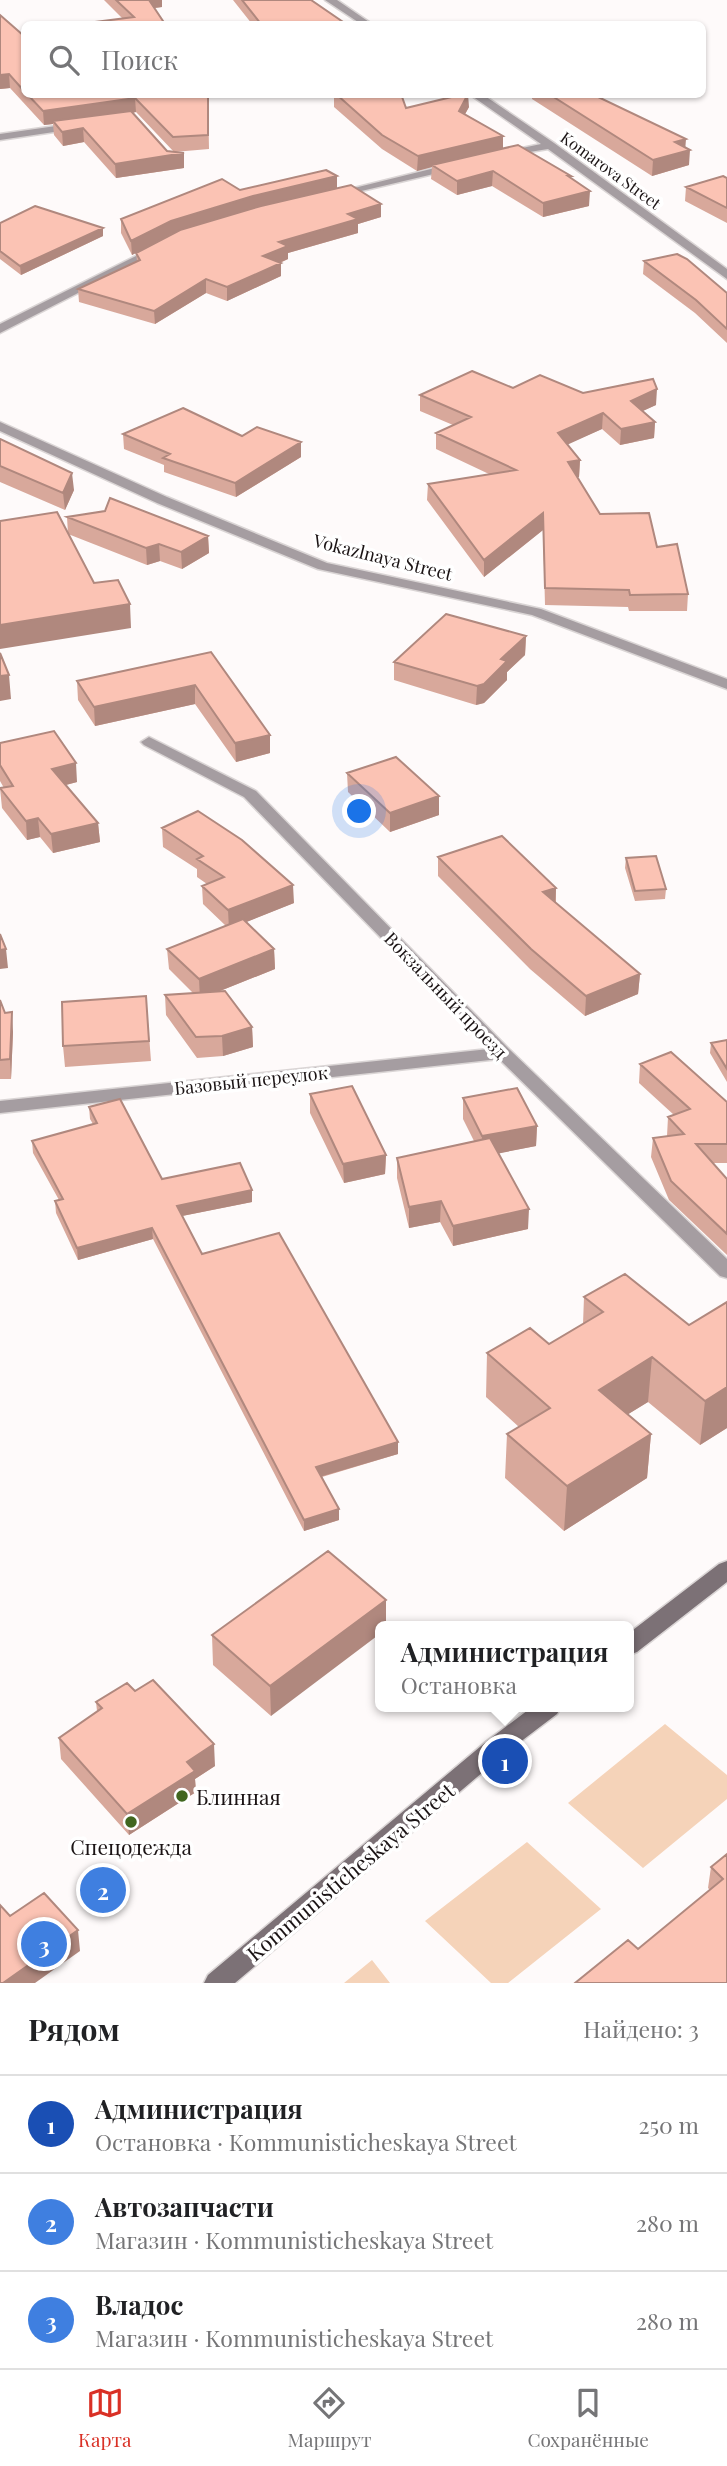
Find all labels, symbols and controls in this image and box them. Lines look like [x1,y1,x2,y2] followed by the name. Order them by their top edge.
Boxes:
[21,21,706,98] search box
[45,41,83,79] icon: search
[101,42,178,77] text: Поиск
[557,126,666,214] street label: Komarova Street
[310,528,456,586] street label: Vokazlnaya Street
[342,794,376,828] your location
[379,927,513,1064] street label: Вокзальный проезд
[173,1060,329,1100] street label: Базовый переулок
[375,1621,634,1712] popup
[401,1634,608,1669] text: Администрация
[401,1669,517,1700] text: Остановка
[482,1735,528,1787] pin: 1
[240,1775,460,1966] street label: Kommunisticheskaya Street
[196,1782,281,1810] place label: Блинная
[174,1788,190,1804] marker: Блинная
[123,1814,139,1830] marker: Спецодежда
[70,1832,192,1860] place label: Спецодежда
[80,1864,126,1916] pin: 2
[21,1918,67,1970] pin: 3
[28,2009,120,2049] text: Рядом
[583,2013,699,2044] text: Найдено: 3
[95,2091,303,2126] text: Администрация
[47,2109,55,2140] text: 1
[638,2109,699,2140] text: 250 m
[95,2126,517,2157] text: Остановка · Kommunisticheskaya Street
[95,2189,274,2224] text: Автозапчасти
[45,2207,57,2238] text: 2
[636,2207,699,2238] text: 280 m
[95,2224,493,2255] text: Магазин · Kommunisticheskaya Street
[95,2287,183,2322] text: Владос
[45,2305,57,2336] text: 3
[636,2305,699,2336] text: 280 m
[95,2322,493,2353] text: Магазин · Kommunisticheskaya Street
[78,2384,131,2452] tab: Карта
[288,2384,371,2452] tab: Маршрут
[528,2384,649,2452] tab: Сохранённые

